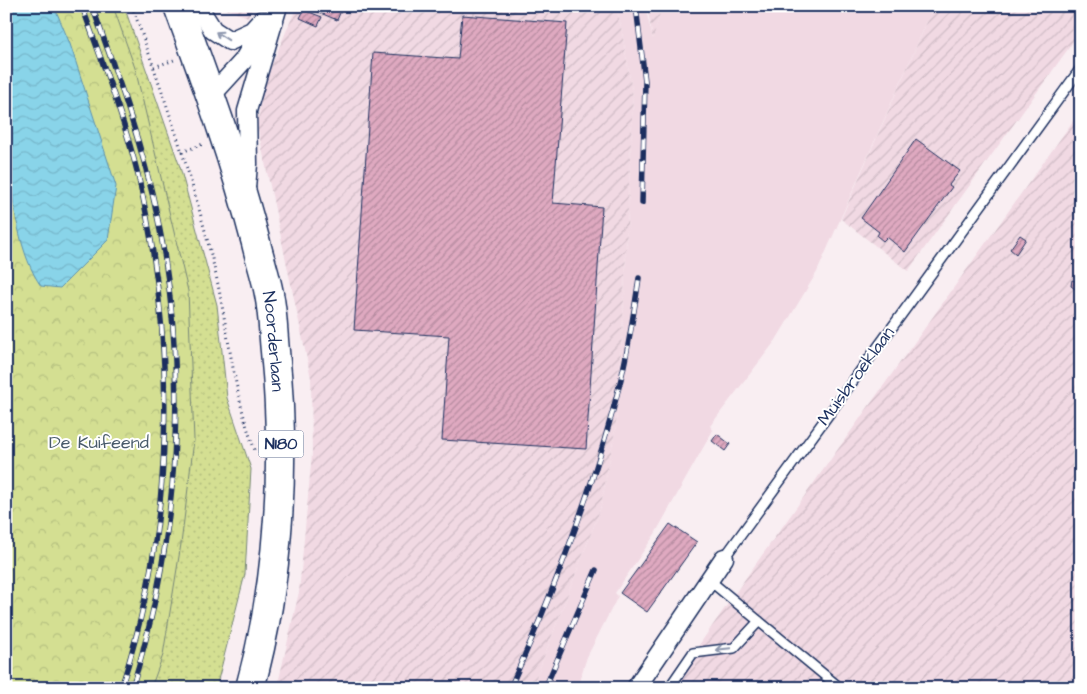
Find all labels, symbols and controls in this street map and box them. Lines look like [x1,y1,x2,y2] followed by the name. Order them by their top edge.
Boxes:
[216,31,230,41] one-way arrow
[256,289,291,392] street label: Noorderlaan
[812,321,900,431] street label: Muisbroeklaan
[49,430,149,455] park label: De Kuifeend
[258,430,304,458] road number: N180
[715,644,731,654] one-way arrow

